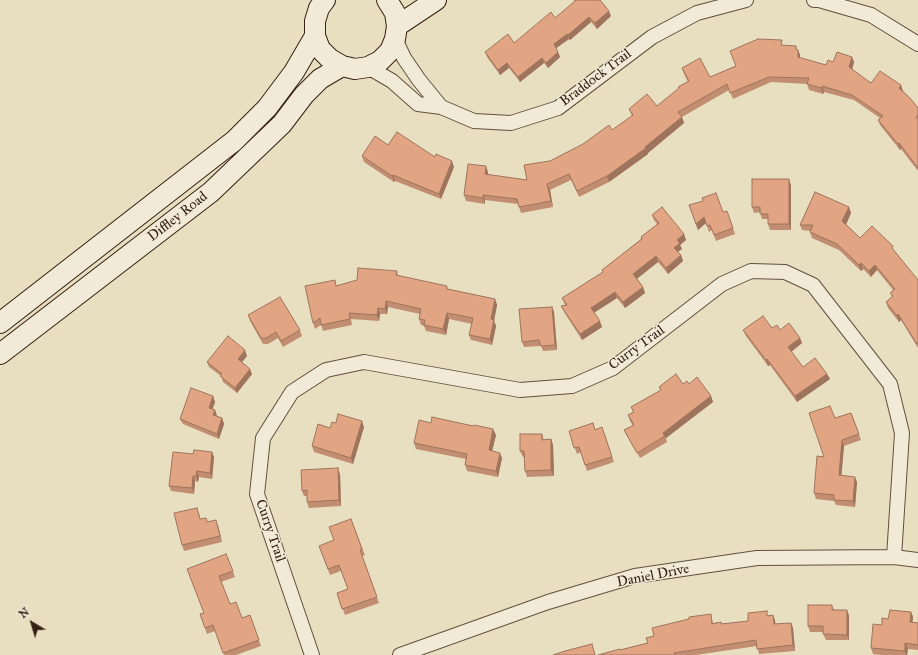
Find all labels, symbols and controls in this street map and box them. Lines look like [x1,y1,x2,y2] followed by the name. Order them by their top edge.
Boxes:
[557,46,635,110] street label: Braddock Trail
[145,188,211,246] street label: Diffley Road
[606,322,668,374] street label: Curry Trail
[251,497,289,565] street label: Curry Trail
[615,561,691,591] street label: Daniel Drive
[12,603,52,643] north arrow
[17,605,32,621] text: N

